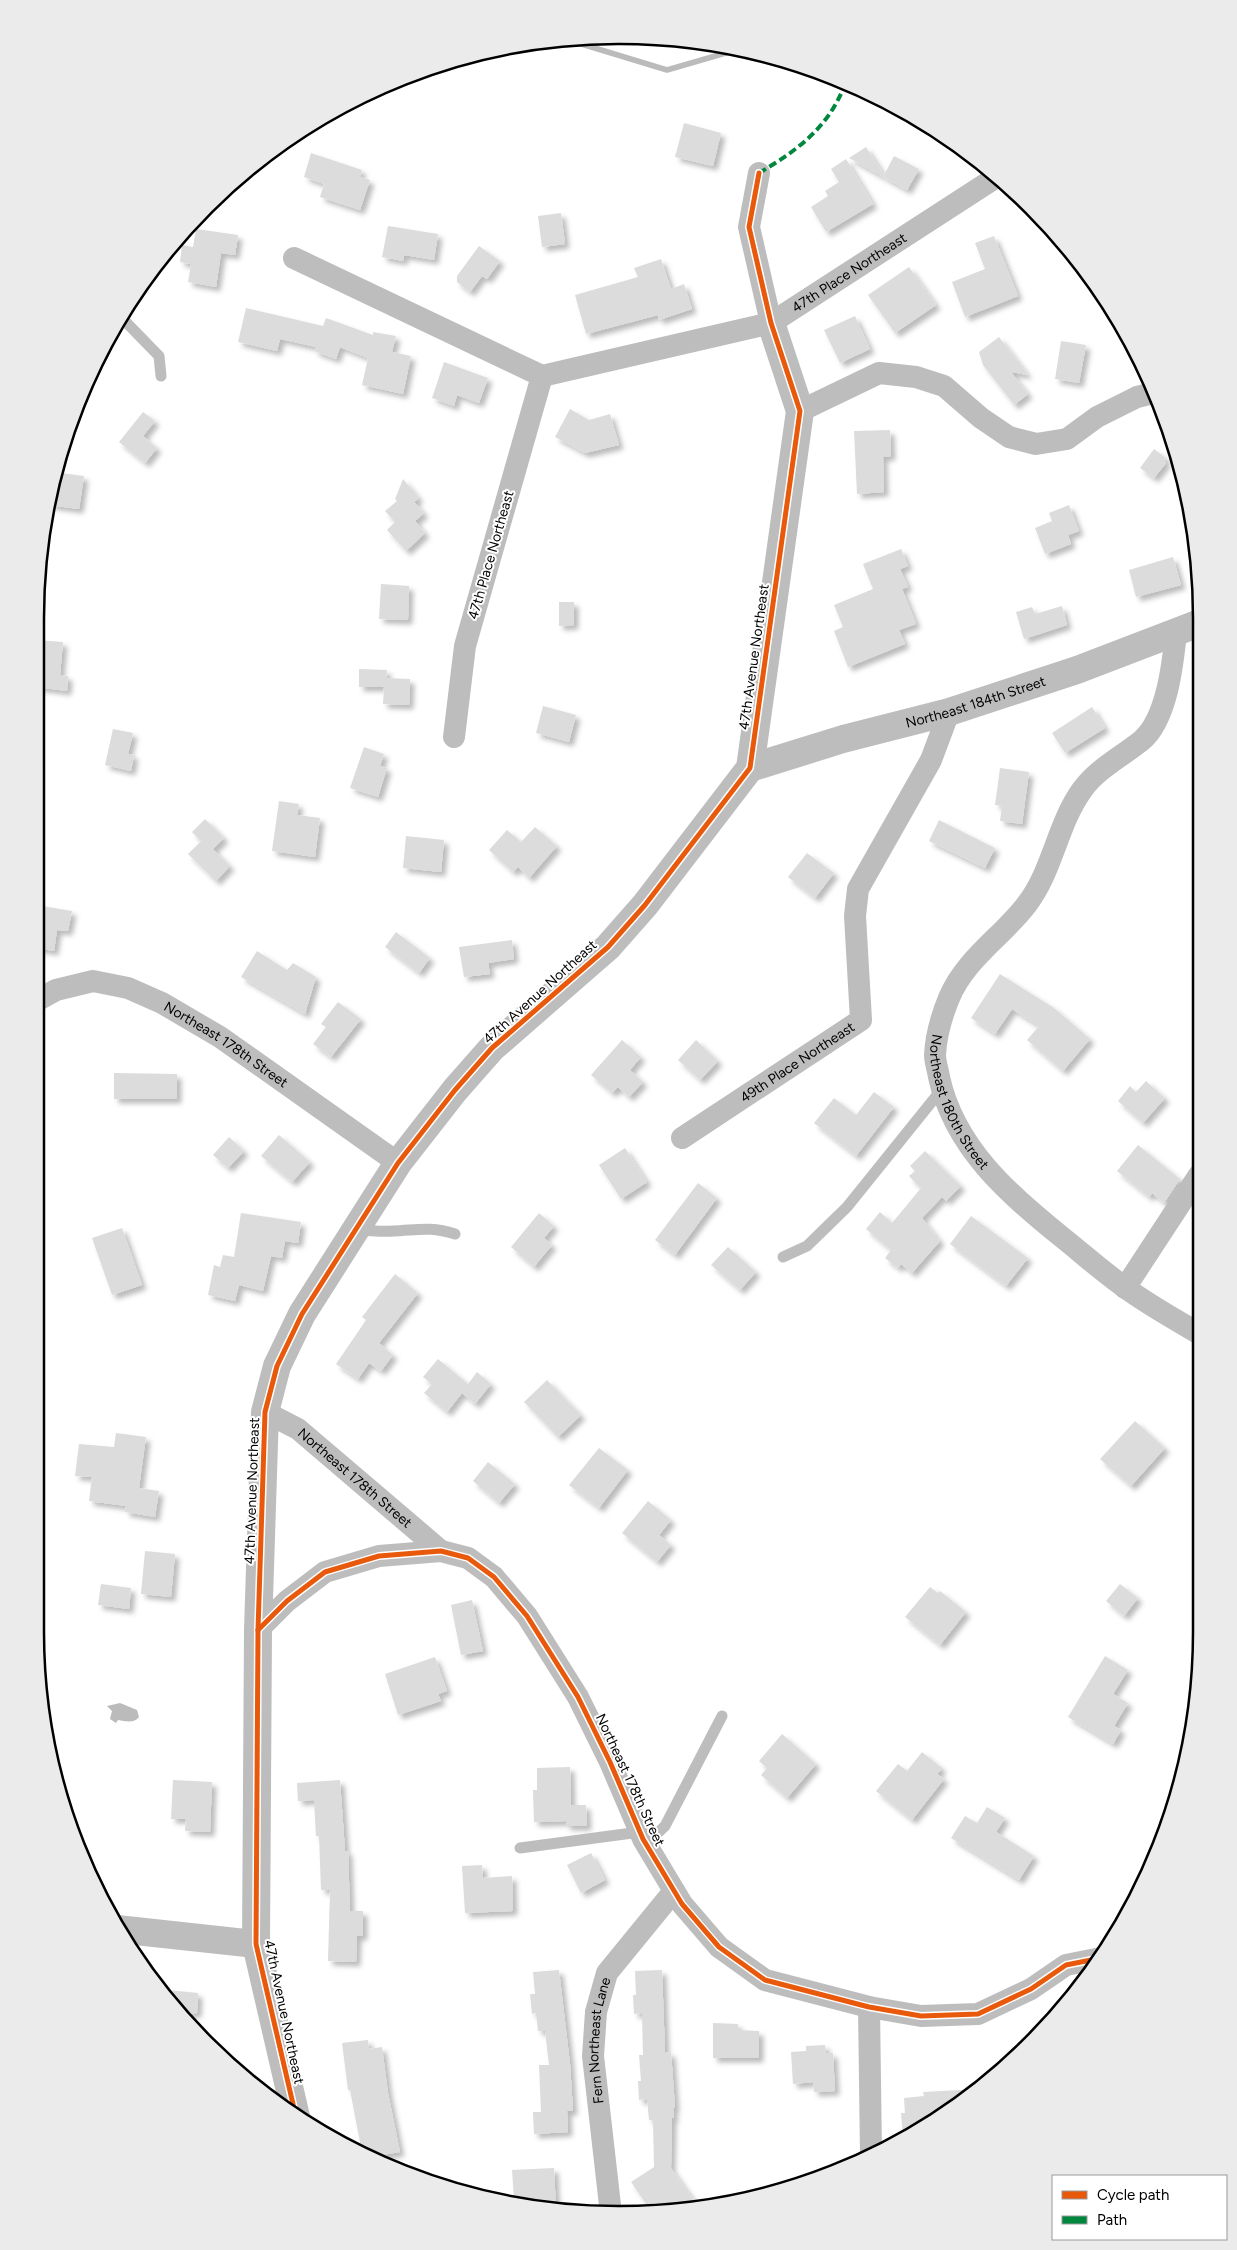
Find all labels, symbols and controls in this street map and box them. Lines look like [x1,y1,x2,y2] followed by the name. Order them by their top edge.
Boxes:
[788,229,910,316] street label: 47th Place Northeast
[464,489,518,621] street label: 47th Place Northeast
[735,583,773,731] street label: 47th Avenue Northeast
[904,672,1048,731] street label: Northeast 184th Street
[480,937,600,1047] street label: 47th Avenue Northeast
[161,998,291,1091] street label: Northeast 178th Street
[737,1018,858,1106] street label: 49th Place Northeast
[926,1033,993,1173] street label: Northeast 180th Street
[241,1417,263,1565] street label: 47th Avenue Northeast
[294,1424,416,1531] street label: Northeast 178th Street
[592,1711,668,1849] street label: Northeast 178th Street
[260,1938,308,2086] street label: 47th Avenue Northeast
[584,1975,614,2105] street label: Fern Northeast Lane
[1052,2175,1227,2240] legend
[1097,2186,1169,2204] text: Cycle path
[1097,2211,1127,2229] text: Path

